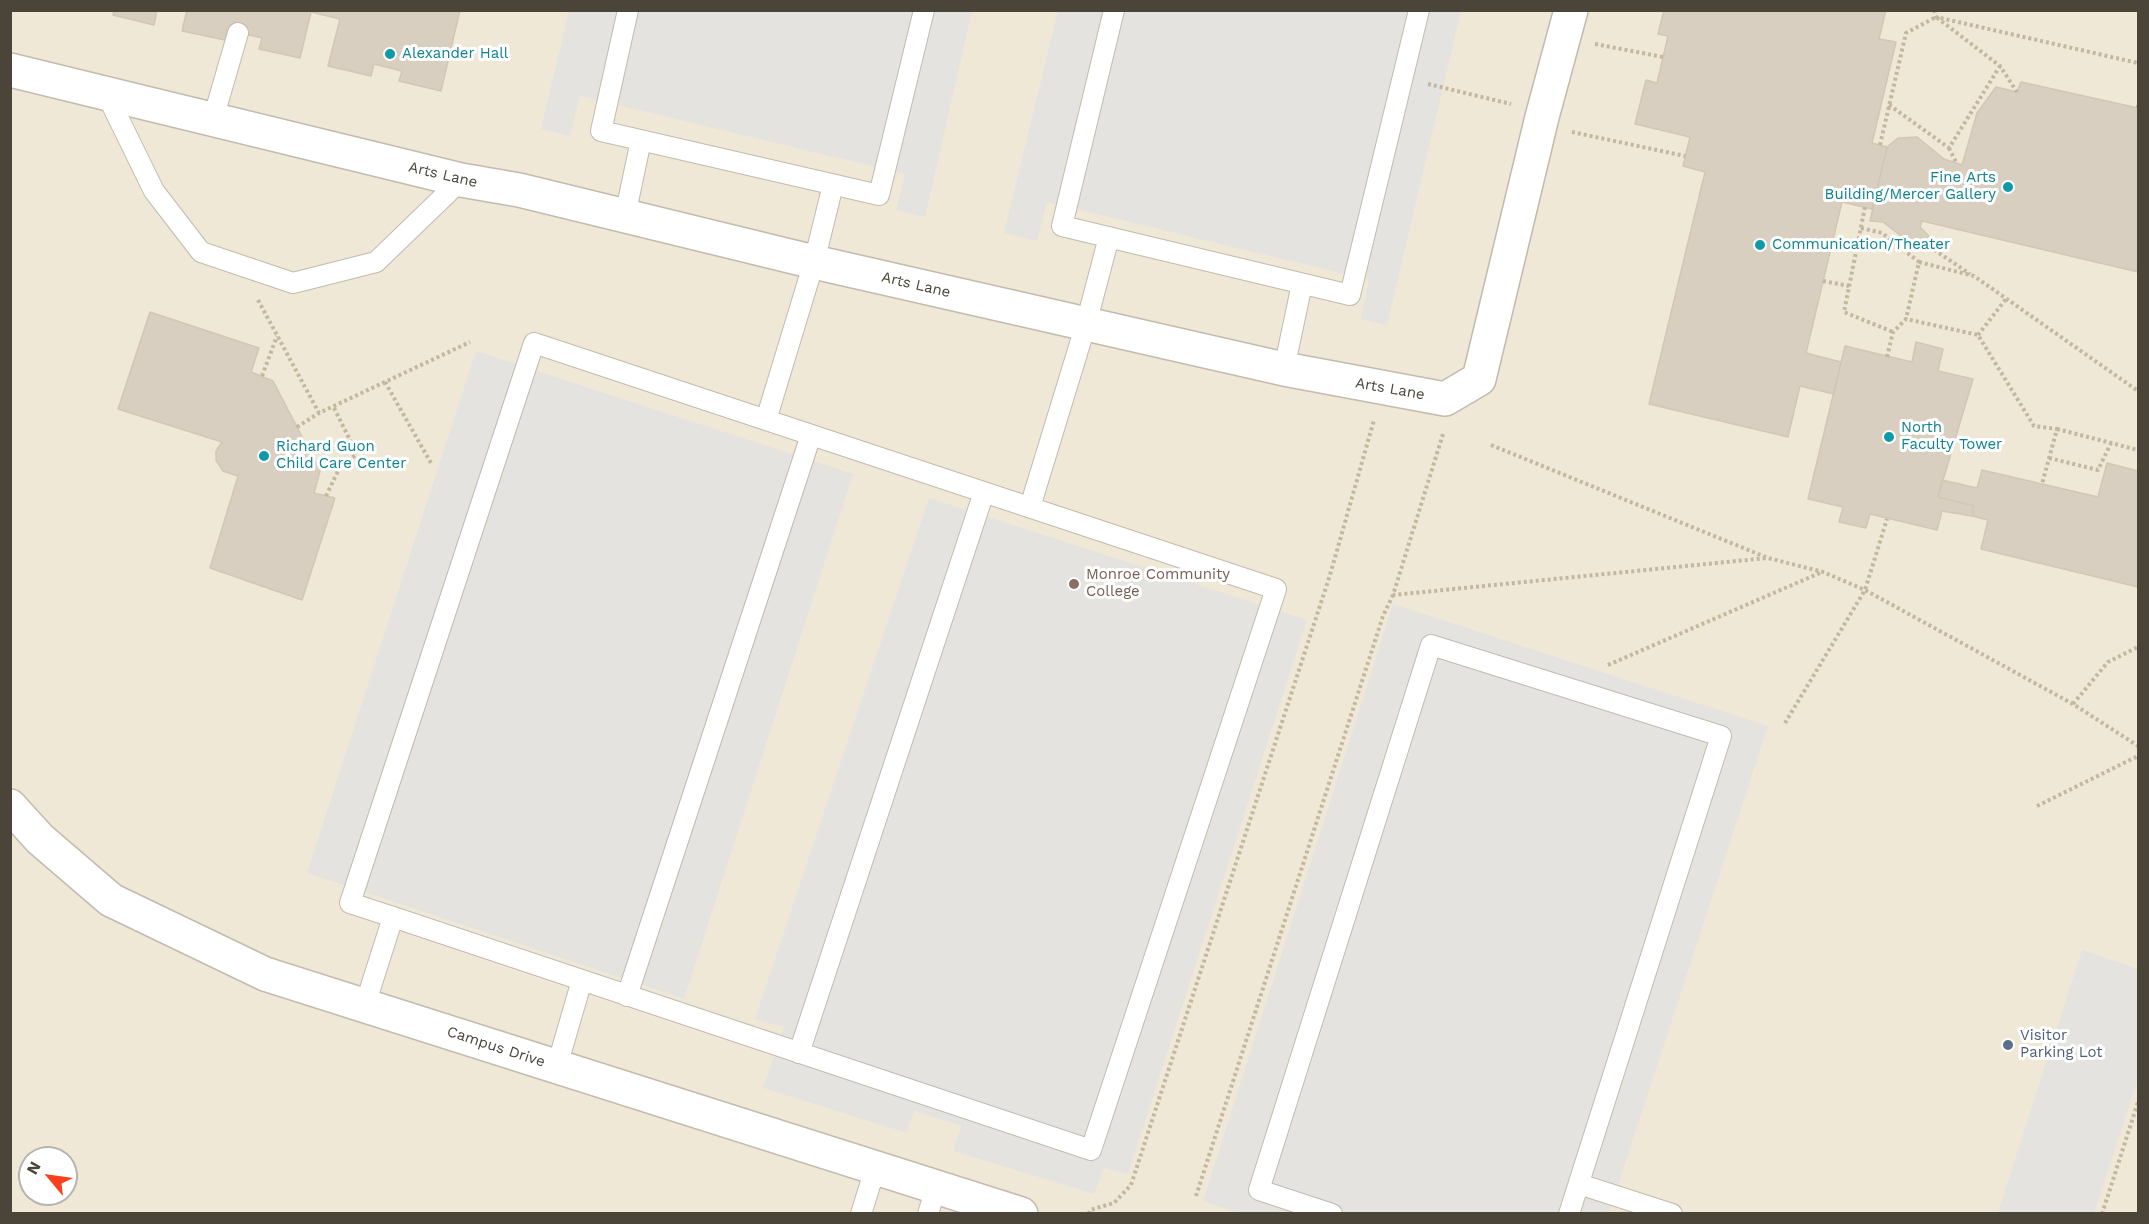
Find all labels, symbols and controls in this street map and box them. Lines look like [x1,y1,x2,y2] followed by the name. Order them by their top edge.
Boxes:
[402,45,508,63] place label: Alexander Hall
[383,47,397,61] marker: Alexander Hall
[407,158,479,192] street label: Arts Lane
[1825,169,1996,204] place label: Fine Arts Building/Mercer Gallery
[2001,180,2015,194] marker: Fine Arts Building/Mercer Gallery
[1772,236,1950,254] place label: Communication/Theater
[1753,238,1767,252] marker: Communication/Theater
[880,268,952,302] street label: Arts Lane
[1354,374,1426,404] street label: Arts Lane
[1901,419,2002,454] place label: North Faculty Tower
[1882,430,1896,444] marker: North Faculty Tower
[276,438,406,473] place label: Richard Guon Child Care Center
[257,449,271,463] marker: Richard Guon Child Care Center
[1086,566,1230,601] place label: Monroe Community College
[1067,577,1081,591] marker: Monroe Community College
[445,1023,547,1071] street label: Campus Drive
[2020,1027,2103,1062] place label: Visitor Parking Lot
[2001,1038,2015,1052] marker: Visitor Parking Lot
[18,1146,78,1206] north arrow
[22,1158,45,1178] text: N

